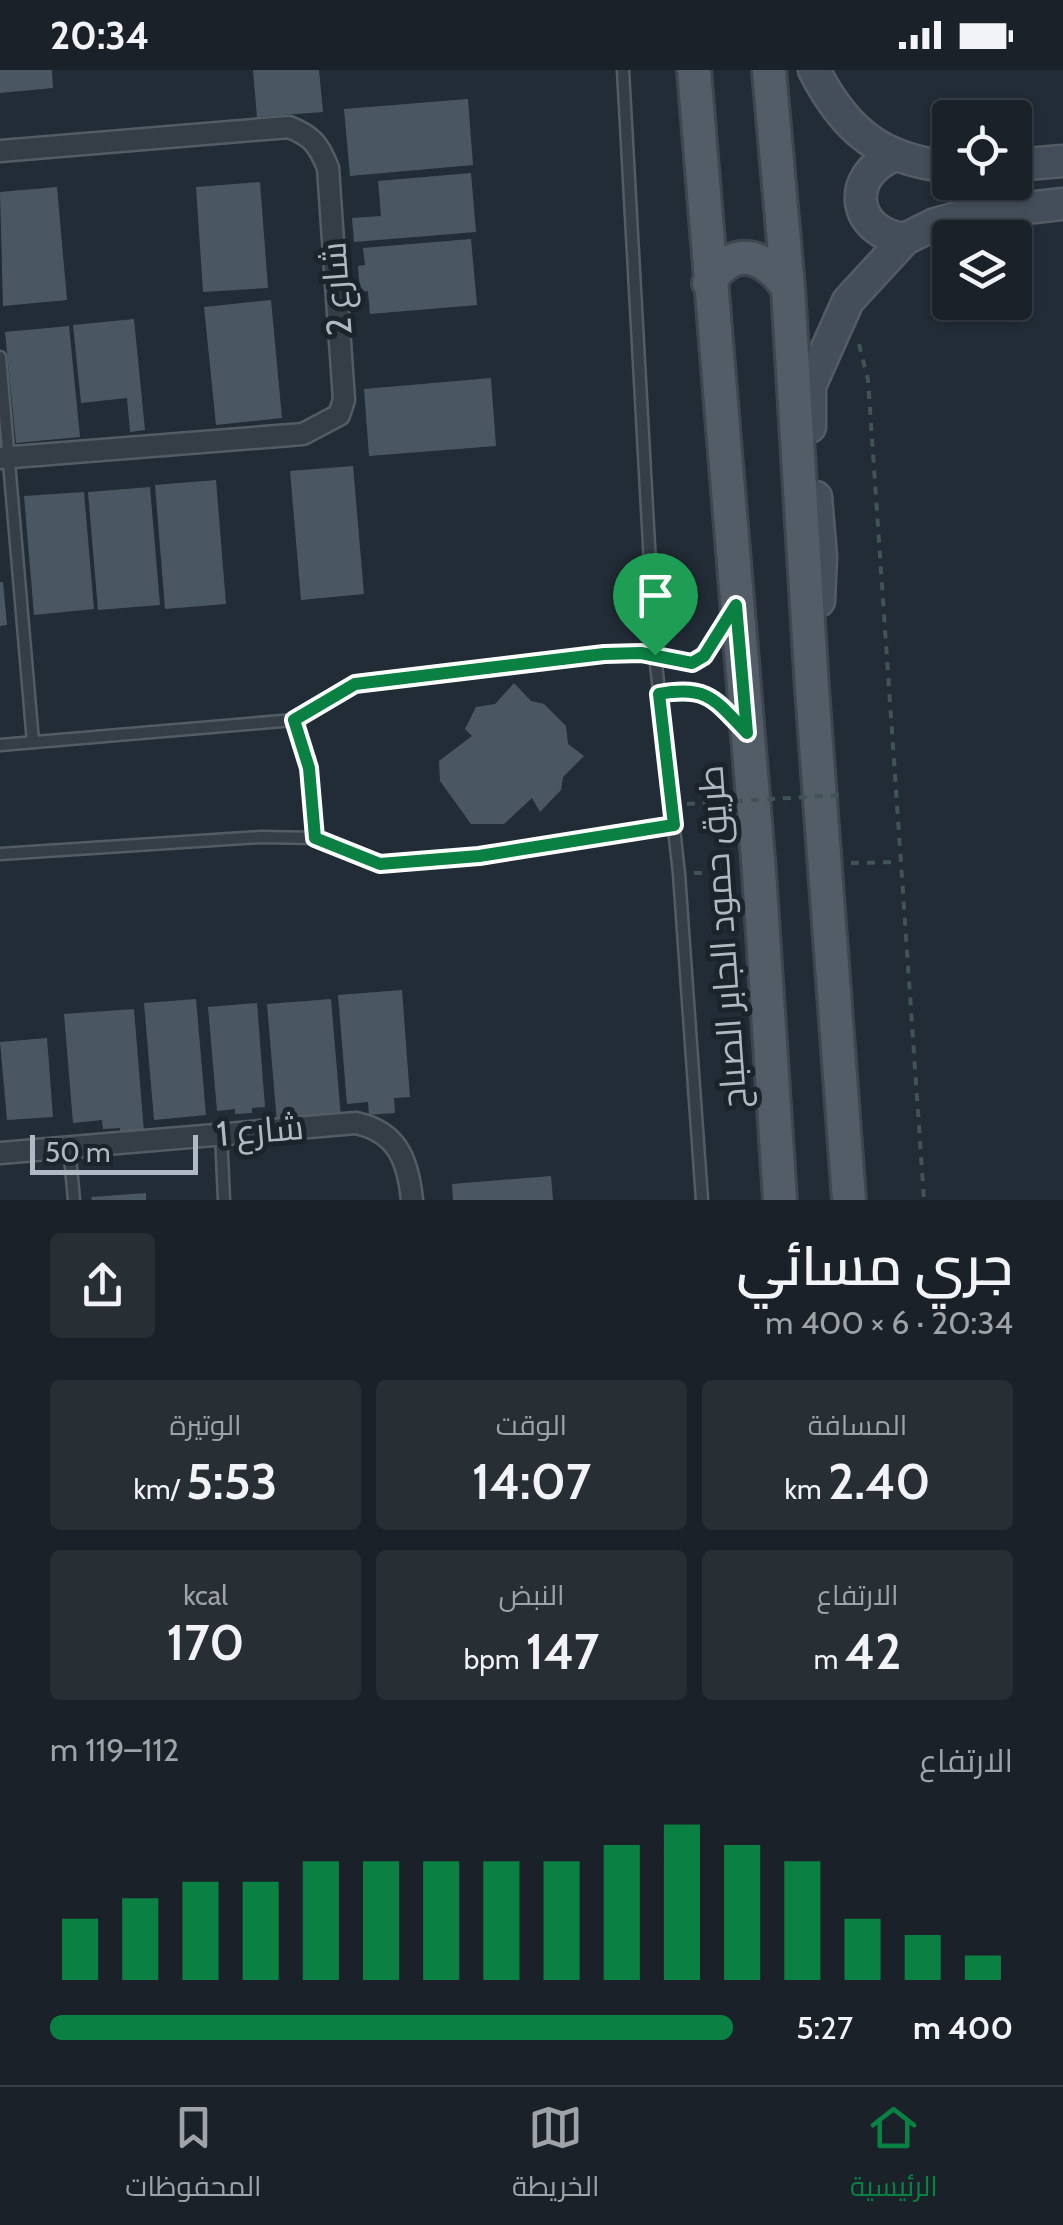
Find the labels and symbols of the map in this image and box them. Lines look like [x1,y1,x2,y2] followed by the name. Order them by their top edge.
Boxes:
[311,240,363,337] street label: شارع 2
[613,553,698,656] pin
[689,764,757,1110] street label: طريق حمود الجابر الصباح
[215,1105,305,1157] street label: شارع 1
[30,1130,198,1174] scale bar

